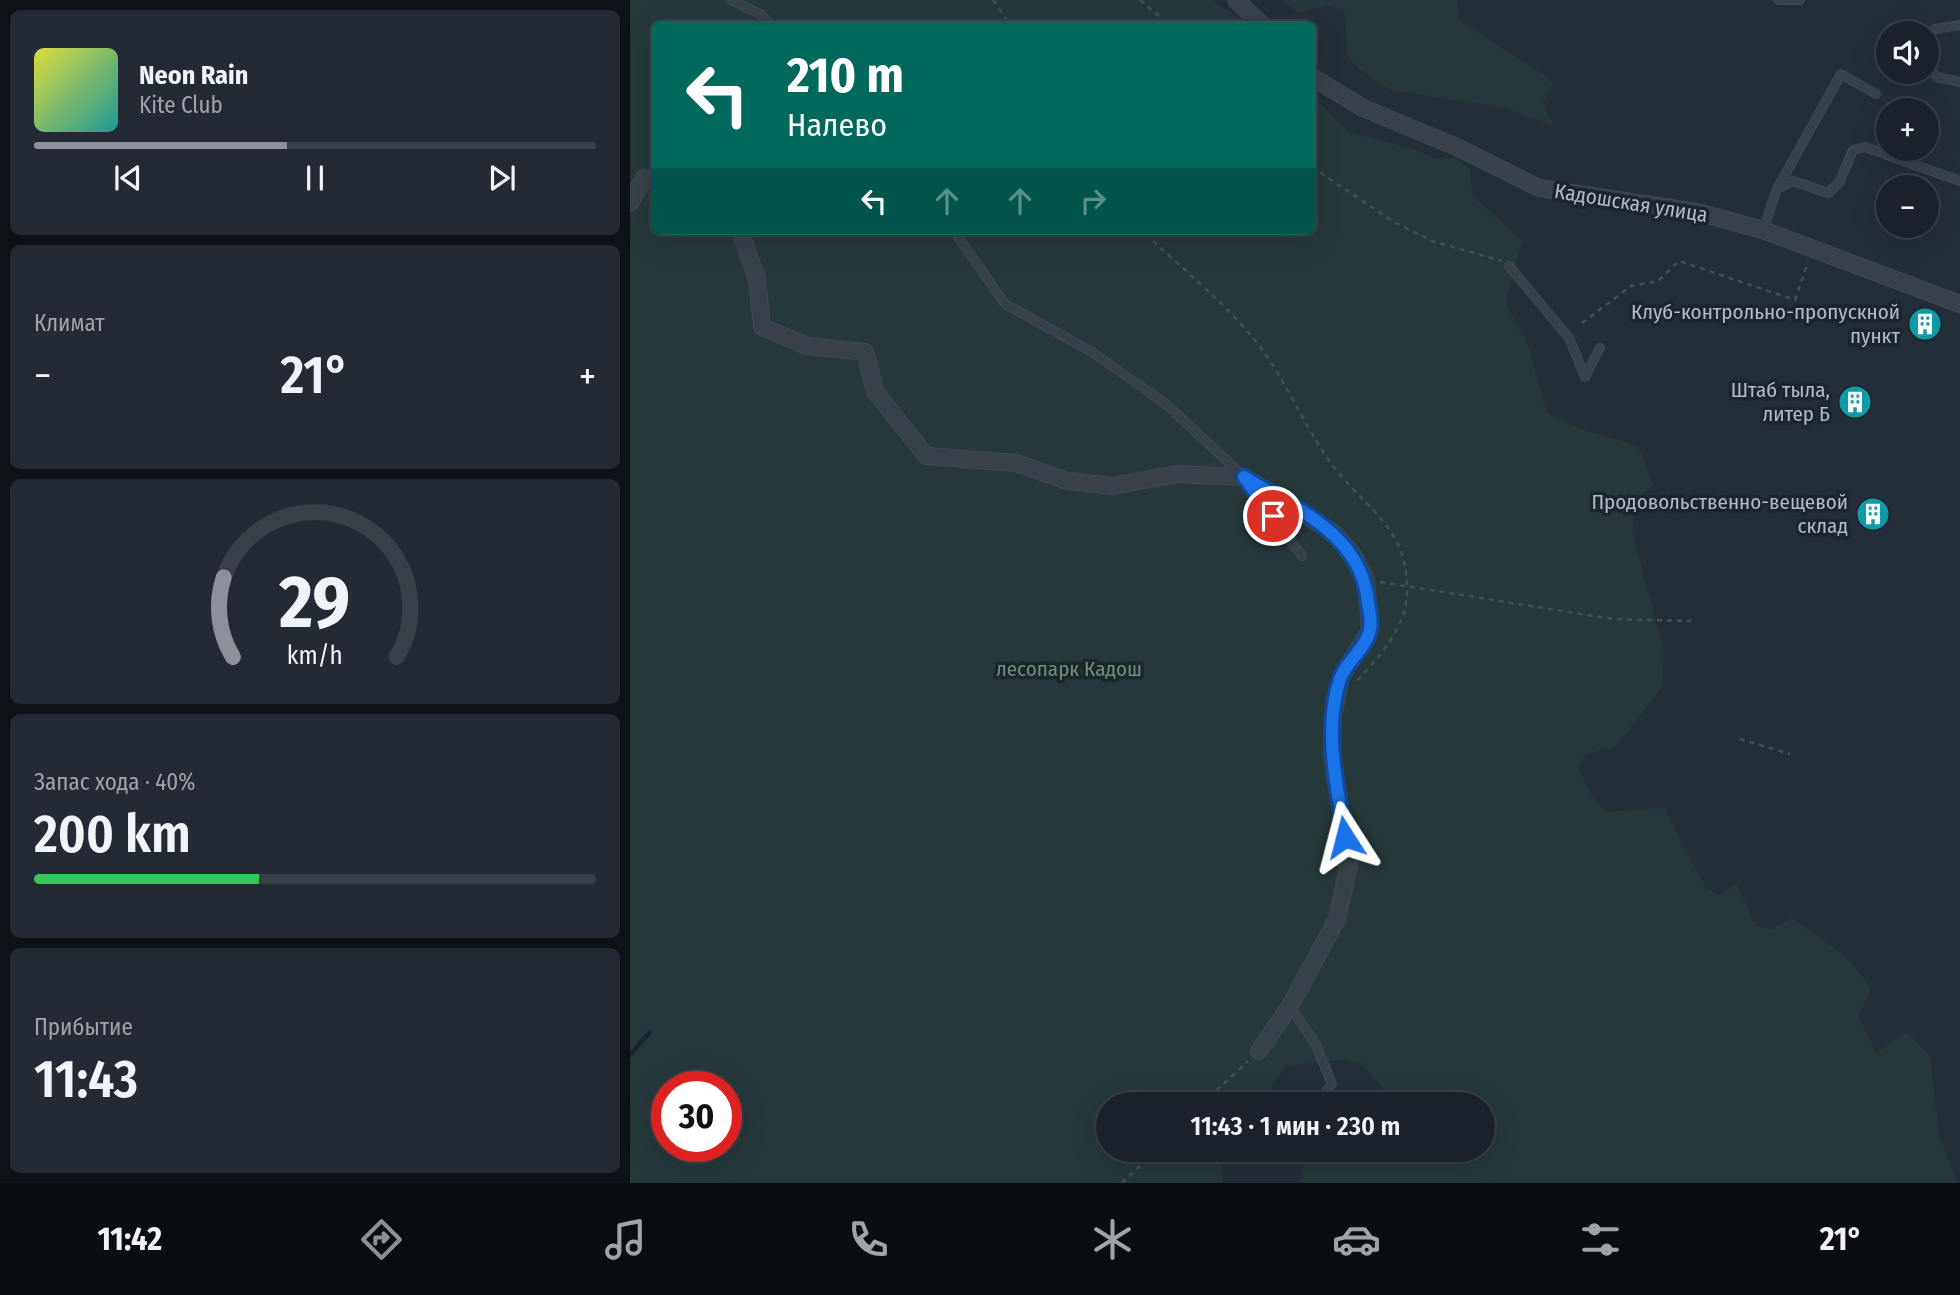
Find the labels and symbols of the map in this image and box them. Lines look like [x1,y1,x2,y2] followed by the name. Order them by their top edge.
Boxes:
[1553,178,1709,228] street label: Кадошская улица
[1631,299,1900,349] place label: Клуб-контрольно-пропускной пункт
[1906,305,1944,343] building icon: Клуб-контрольно-пропускной пункт
[1731,377,1830,427] place label: Штаб тыла, литер Б
[1836,383,1874,421] building icon: Штаб тыла, литер Б
[1243,486,1303,546] pin
[1591,489,1848,539] place label: Продовольственно-вещевой склад
[1854,495,1892,533] building icon: Продовольственно-вещевой склад
[996,656,1142,682] park label: лесопарк Кадош
[1308,800,1382,874] position arrow
[651,1071,742,1162] speed limit sign: 30

